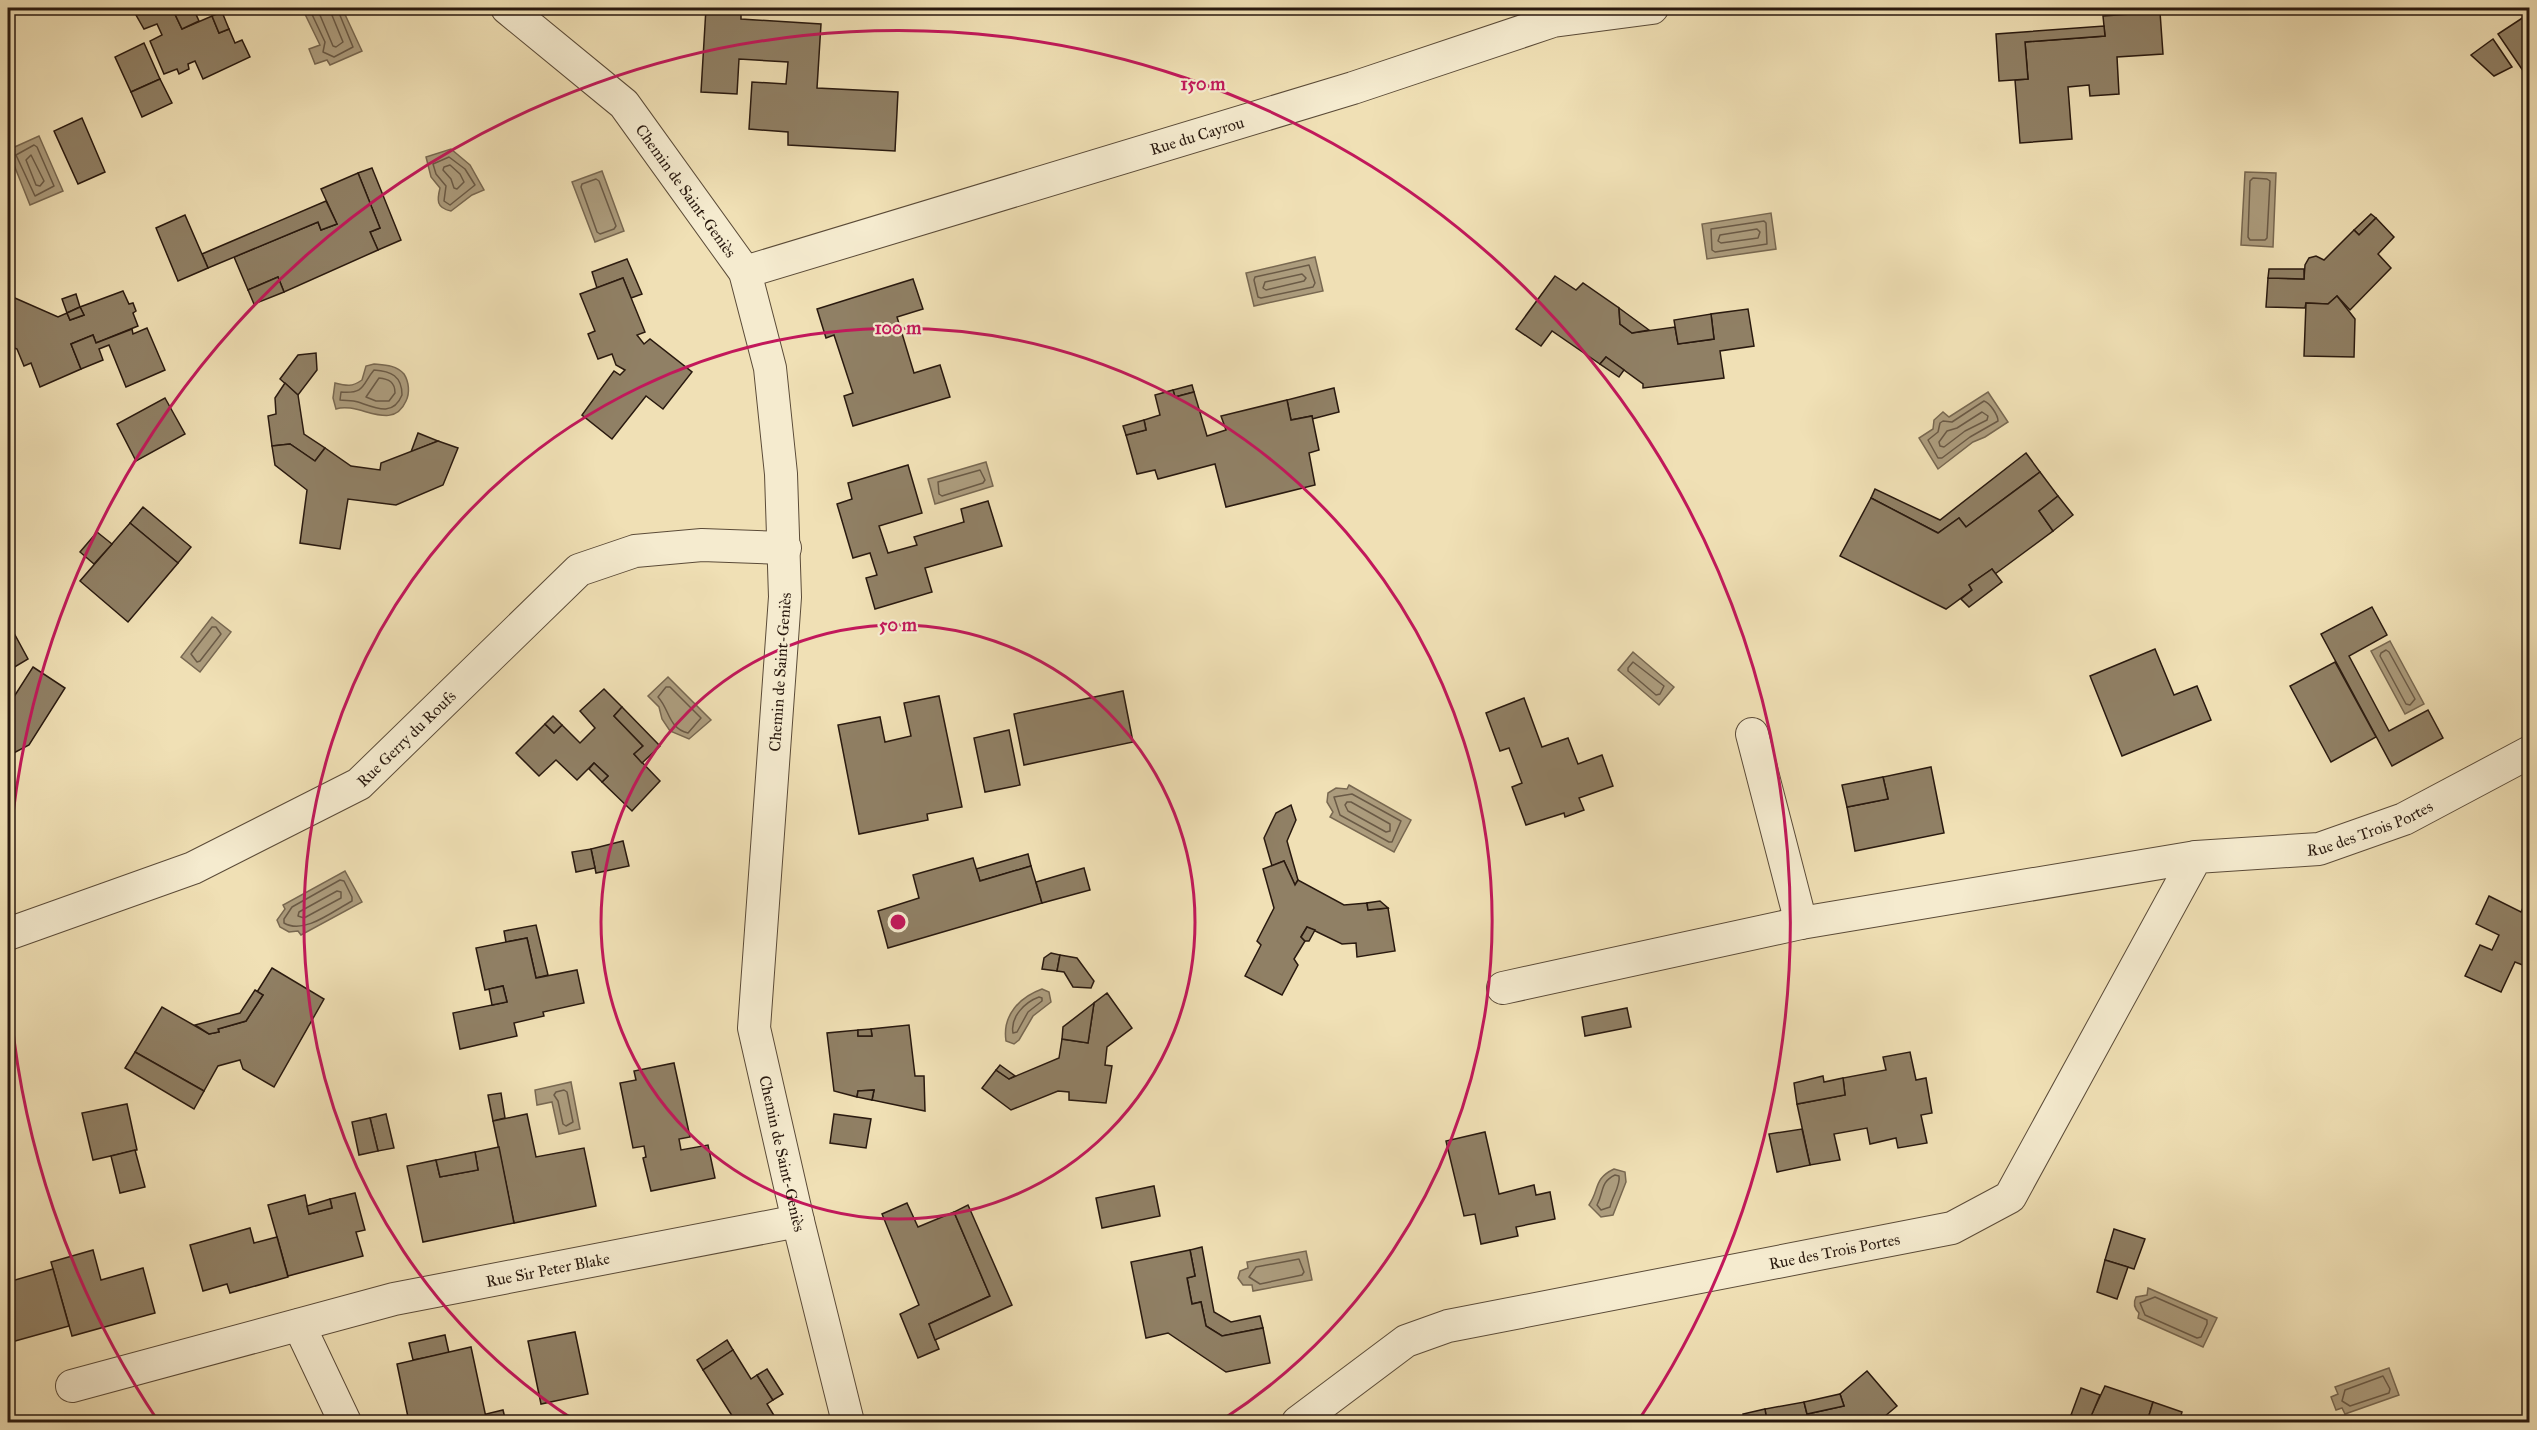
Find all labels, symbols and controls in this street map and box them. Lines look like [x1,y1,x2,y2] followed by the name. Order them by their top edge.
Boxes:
[1181,73,1226,95] text: 150 m
[1147,112,1247,158] street label: Rue du Cayrou
[632,120,741,261] street label: Chemin de Saint-Geniès
[875,317,922,339] text: 100 m
[765,592,795,752] street label: Chemin de Saint-Geniès
[879,614,918,636] text: 50 m
[353,686,459,791] street label: Rue Gerry du Roufs
[2306,796,2436,859] street label: Rue des Trois Portes
[888,912,908,932] centre of rings
[756,1074,810,1234] street label: Chemin de Saint-Geniès
[1767,1229,1902,1273] street label: Rue des Trois Portes
[484,1248,611,1291] street label: Rue Sir Peter Blake

